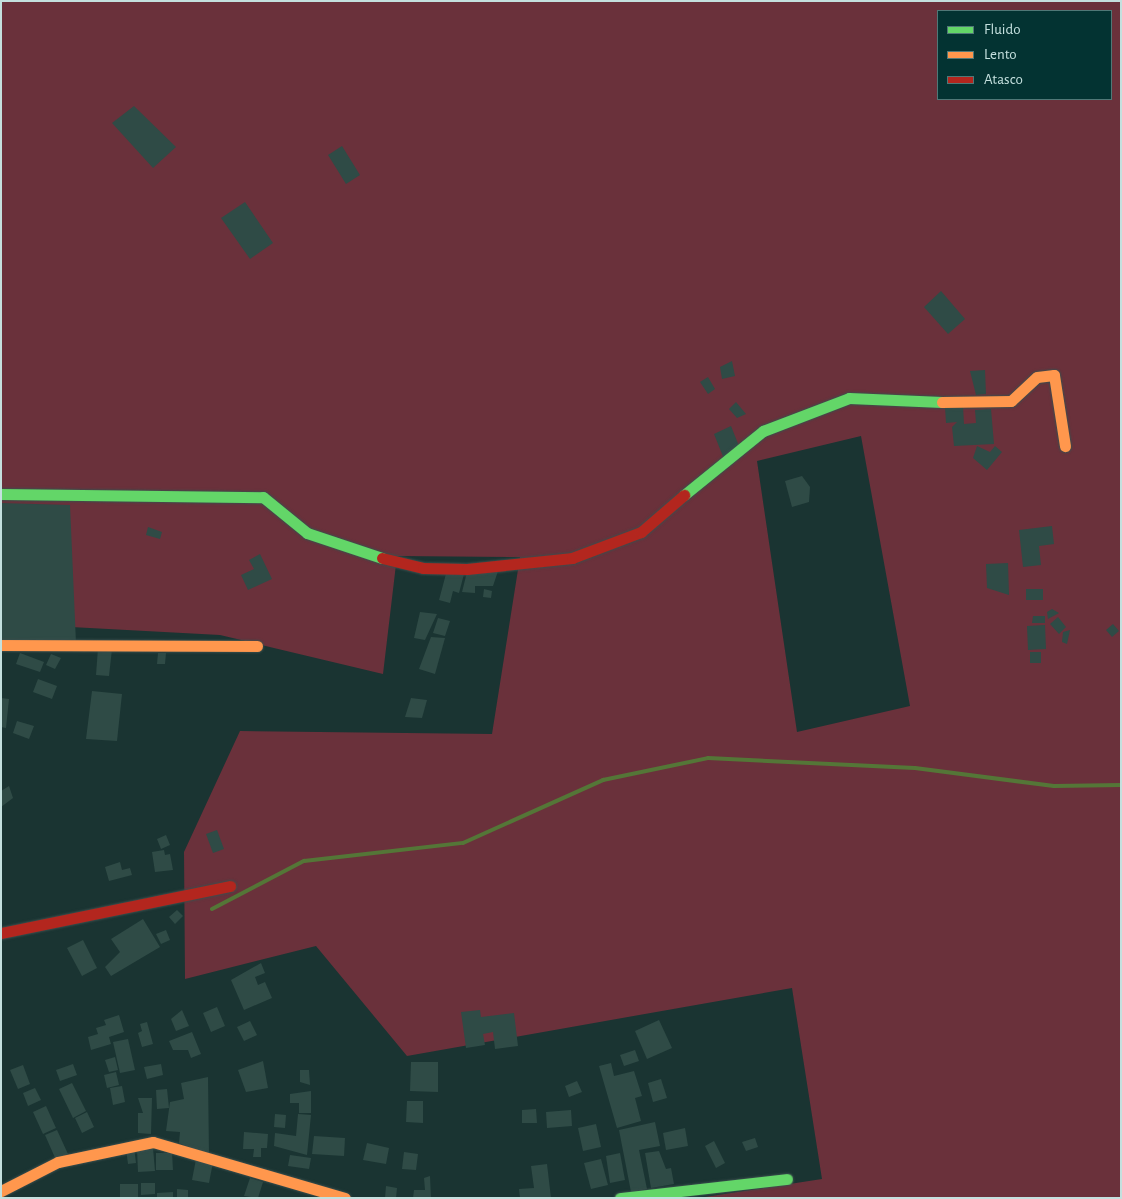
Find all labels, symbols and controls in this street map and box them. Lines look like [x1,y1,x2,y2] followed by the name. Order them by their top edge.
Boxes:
[937,10,1112,100] legend
[984,22,1021,37] text: Fluido
[984,47,1017,62] text: Lento
[984,72,1023,87] text: Atasco

